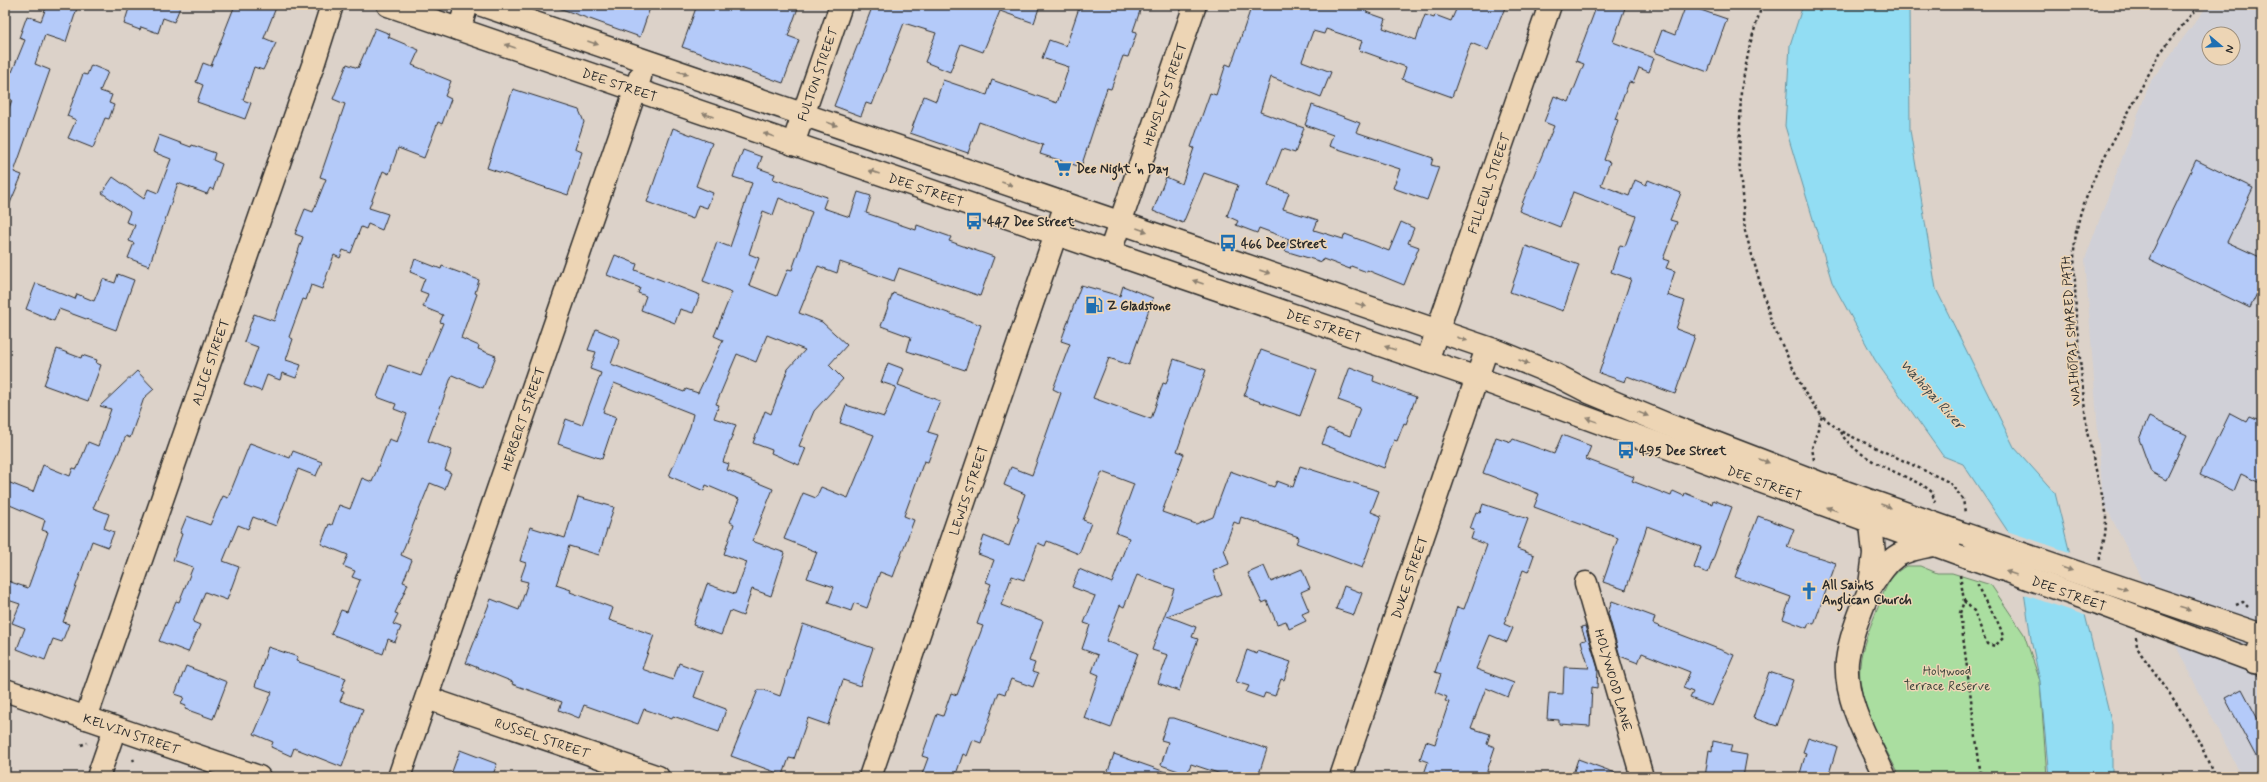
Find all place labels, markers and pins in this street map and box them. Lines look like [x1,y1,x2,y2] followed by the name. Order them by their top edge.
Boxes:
[1053,158,1073,178] supermarket icon: Dee Night ‘n Day
[1076,161,1169,181] place label: Dee Night ‘n Day
[964,211,984,231] bus stop icon: 447 Dee Street
[987,214,1075,231] place label: 447 Dee Street
[1218,233,1238,253] bus stop icon: 466 Dee Street
[1241,236,1327,253] place label: 466 Dee Street
[1084,295,1104,315] fuel station icon: Z Gladstone
[1107,298,1171,315] place label: Z Gladstone
[1616,440,1636,460] bus stop icon: 495 Dee Street
[1639,443,1727,460] place label: 495 Dee Street
[1822,577,1912,612] place label: All Saints Anglican Church
[1799,581,1819,601] church icon: All Saints Anglican Church

